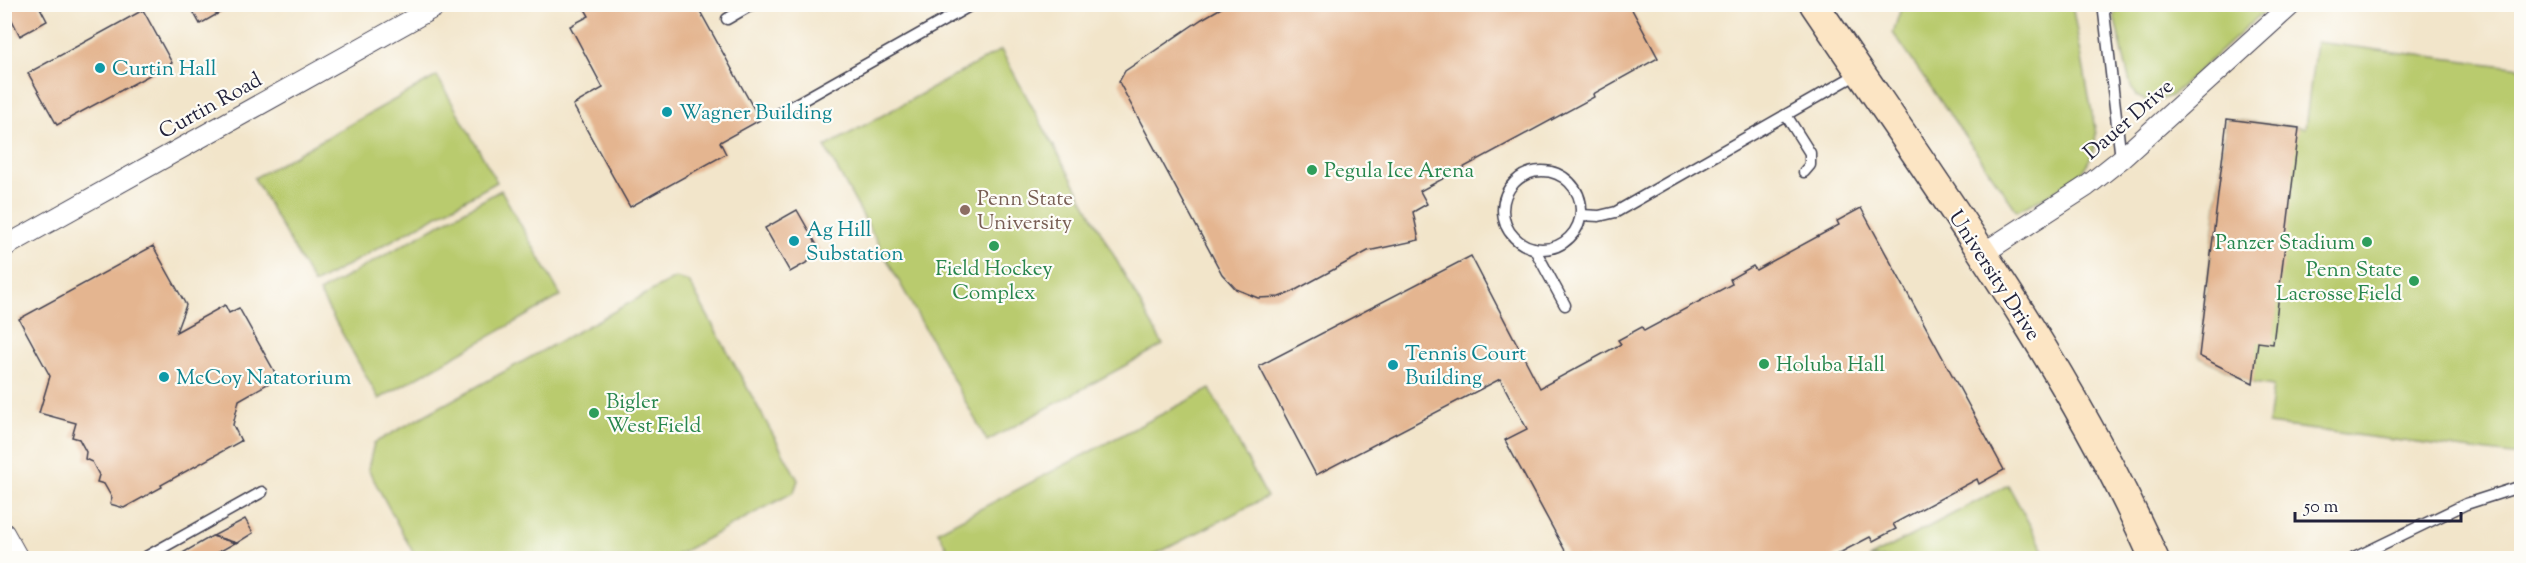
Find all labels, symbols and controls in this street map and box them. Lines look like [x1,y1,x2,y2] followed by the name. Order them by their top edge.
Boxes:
[112,55,217,85] place label: Curtin Hall
[93,61,107,75] marker: Curtin Hall
[154,66,268,147] street label: Curtin Road
[2078,73,2181,168] street label: Dauer Drive
[679,99,832,129] place label: Wagner Building
[660,105,674,119] marker: Wagner Building
[1324,157,1474,187] place label: Pegula Ice Arena
[1305,163,1319,177] marker: Pegula Ice Arena
[977,185,1073,239] place label: Penn State University
[958,203,972,217] marker: Penn State University
[1940,205,2047,347] street label: University Drive
[806,216,904,270] place label: Ag Hill Substation
[2215,229,2355,259] place label: Panzer Stadium
[787,234,801,248] marker: Ag Hill Substation
[2360,235,2374,249] marker: Panzer Stadium
[987,239,1001,253] marker: Field Hockey Complex
[935,255,1053,309] place label: Field Hockey Complex
[2276,256,2402,310] place label: Penn State Lacrosse Field
[2407,274,2421,288] marker: Penn State Lacrosse Field
[1405,340,1526,394] place label: Tennis Court Building
[1776,351,1885,381] place label: Holuba Hall
[1757,357,1771,371] marker: Holuba Hall
[1386,358,1400,372] marker: Tennis Court Building
[176,364,351,394] place label: McCoy Natatorium
[157,370,171,384] marker: McCoy Natatorium
[606,388,701,442] place label: Bigler West Field
[587,406,601,420] marker: Bigler West Field
[2295,485,2462,523] scale bar
[2303,495,2339,521] text: 50 m

